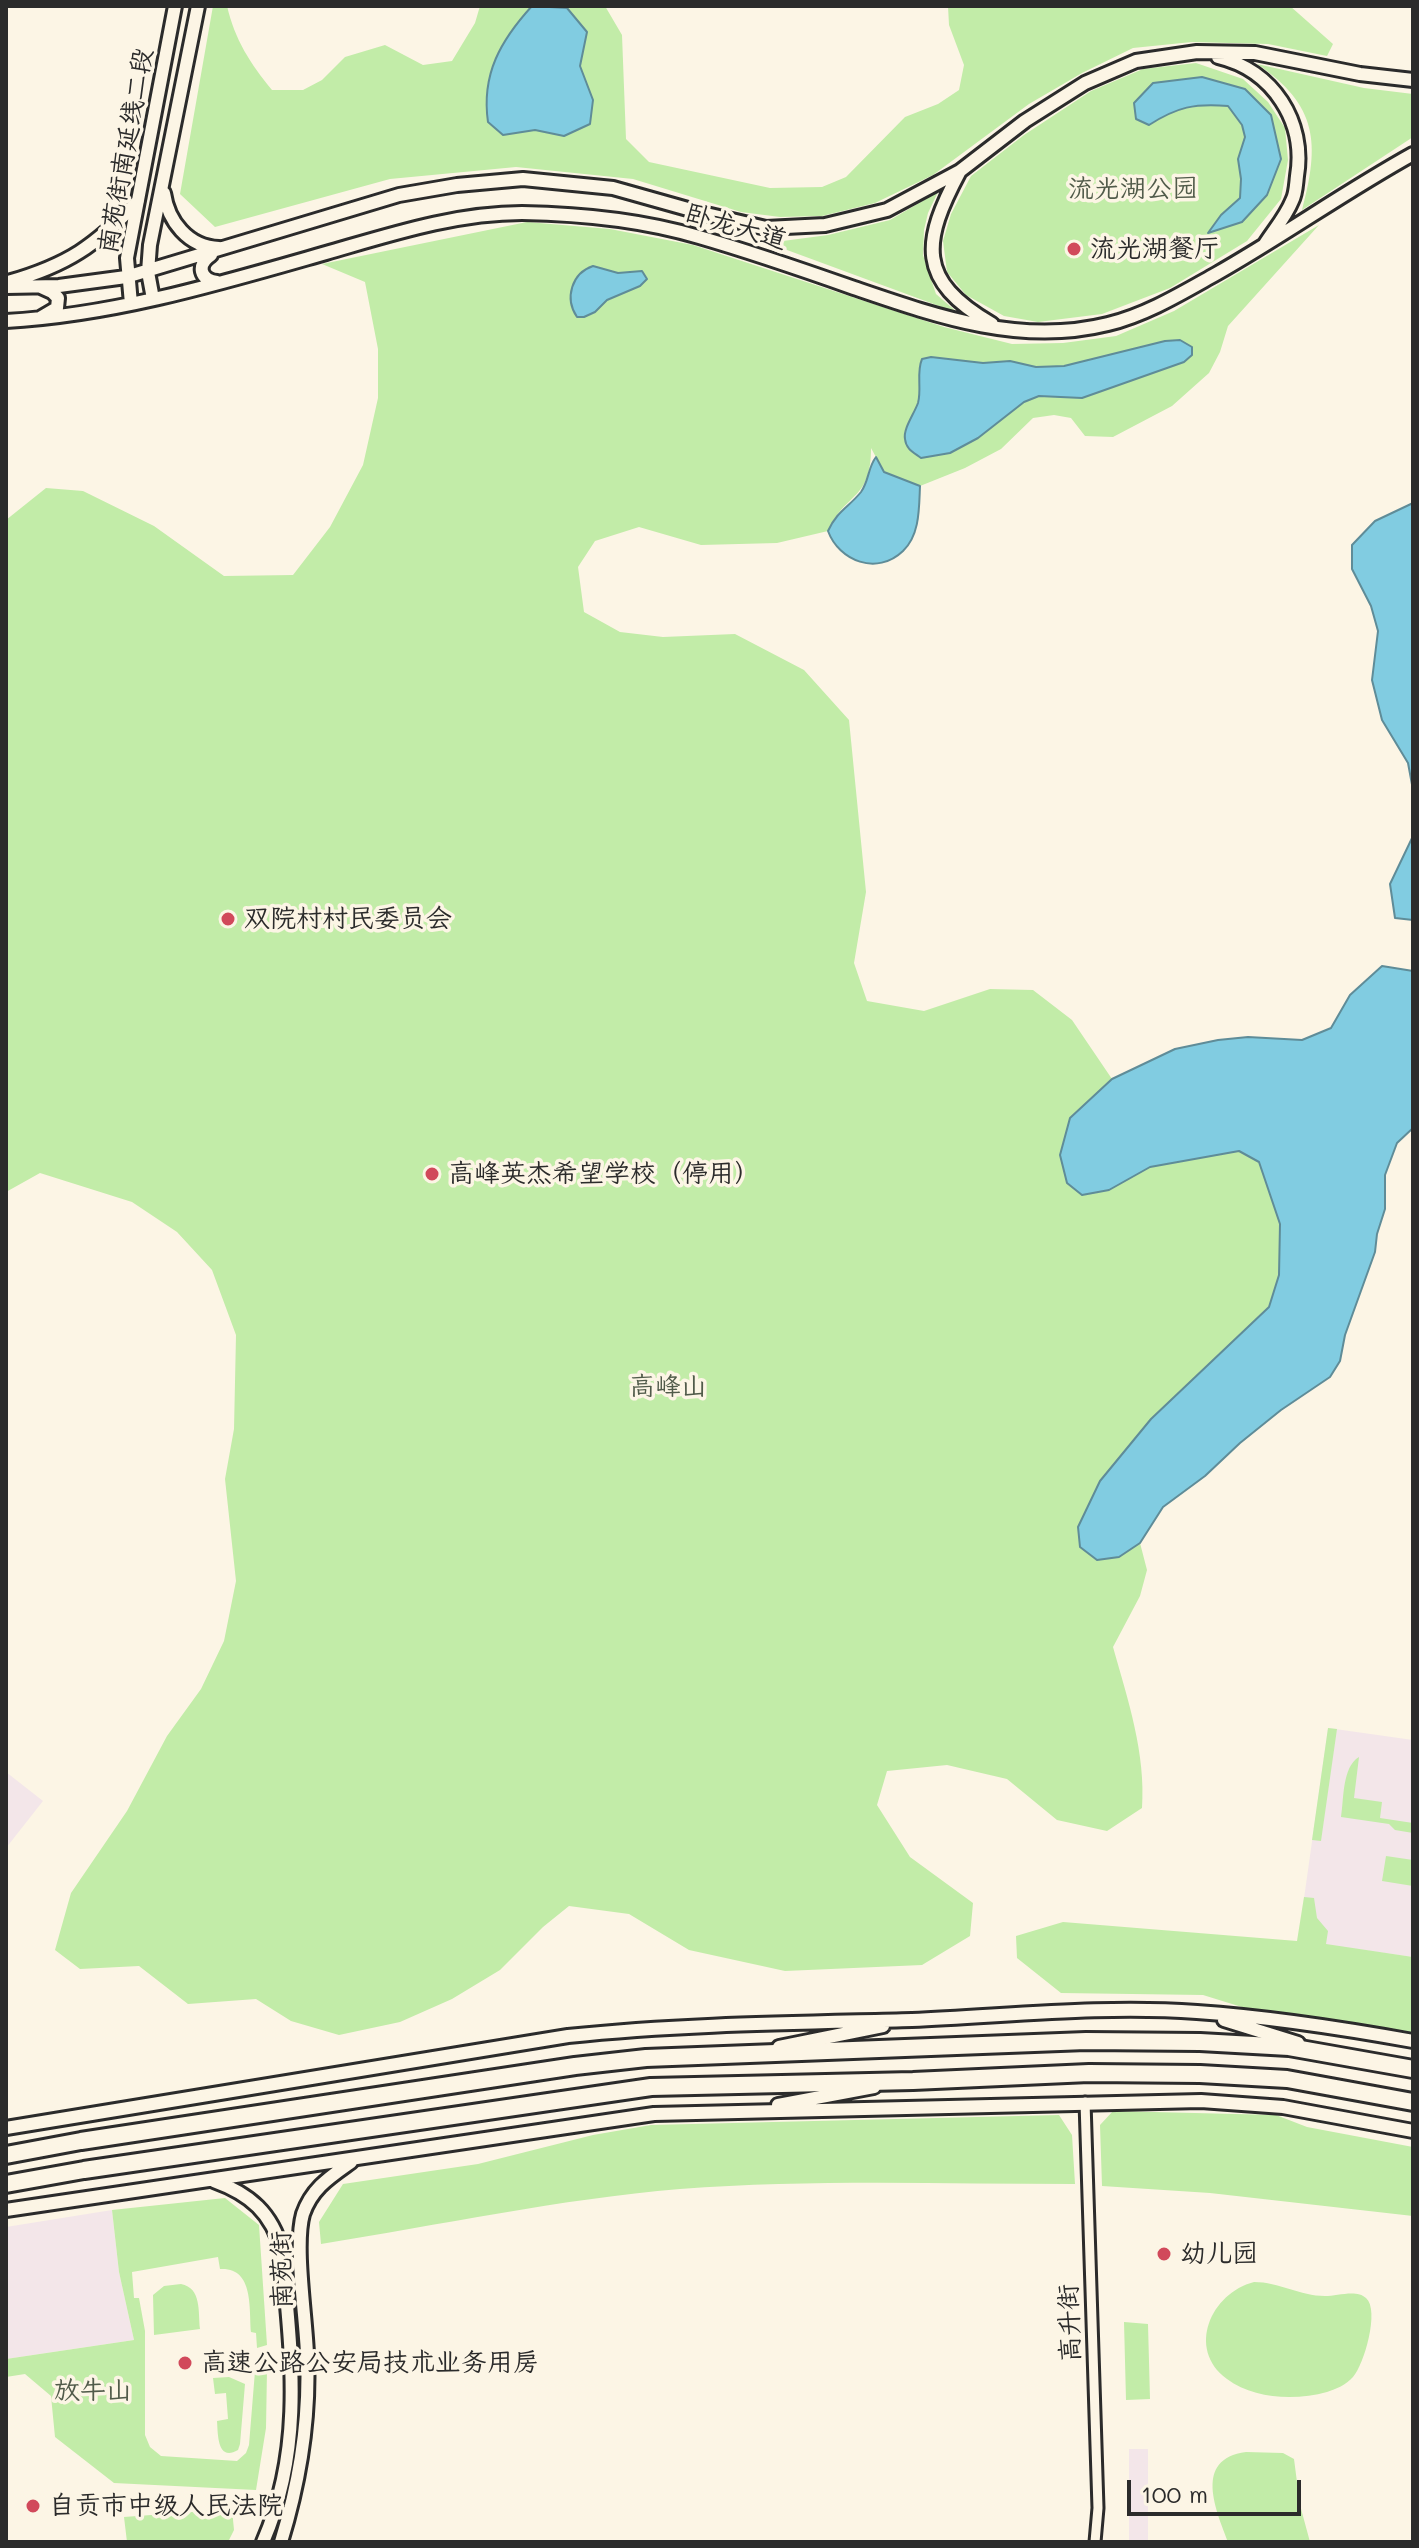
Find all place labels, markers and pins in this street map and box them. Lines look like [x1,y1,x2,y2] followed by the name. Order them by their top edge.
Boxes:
[1090,233,1220,265] place label: 流光湖餐厅
[1065,240,1083,258] marker: 流光湖餐厅
[244,903,452,935] place label: 双院村村民委员会
[219,910,237,928] marker: 双院村村民委员会
[448,1158,760,1190] place label: 高峰英杰希望学校（停用）
[423,1165,441,1183] marker: 高峰英杰希望学校（停用）
[1180,2238,1258,2270] place label: 幼儿园
[1155,2245,1173,2263] marker: 幼儿园
[201,2347,539,2379] place label: 高速公路公安局技术业务用房
[176,2354,194,2372] marker: 高速公路公安局技术业务用房
[49,2490,283,2522] place label: 自贡市中级人民法院
[24,2497,42,2515] marker: 自贡市中级人民法院

